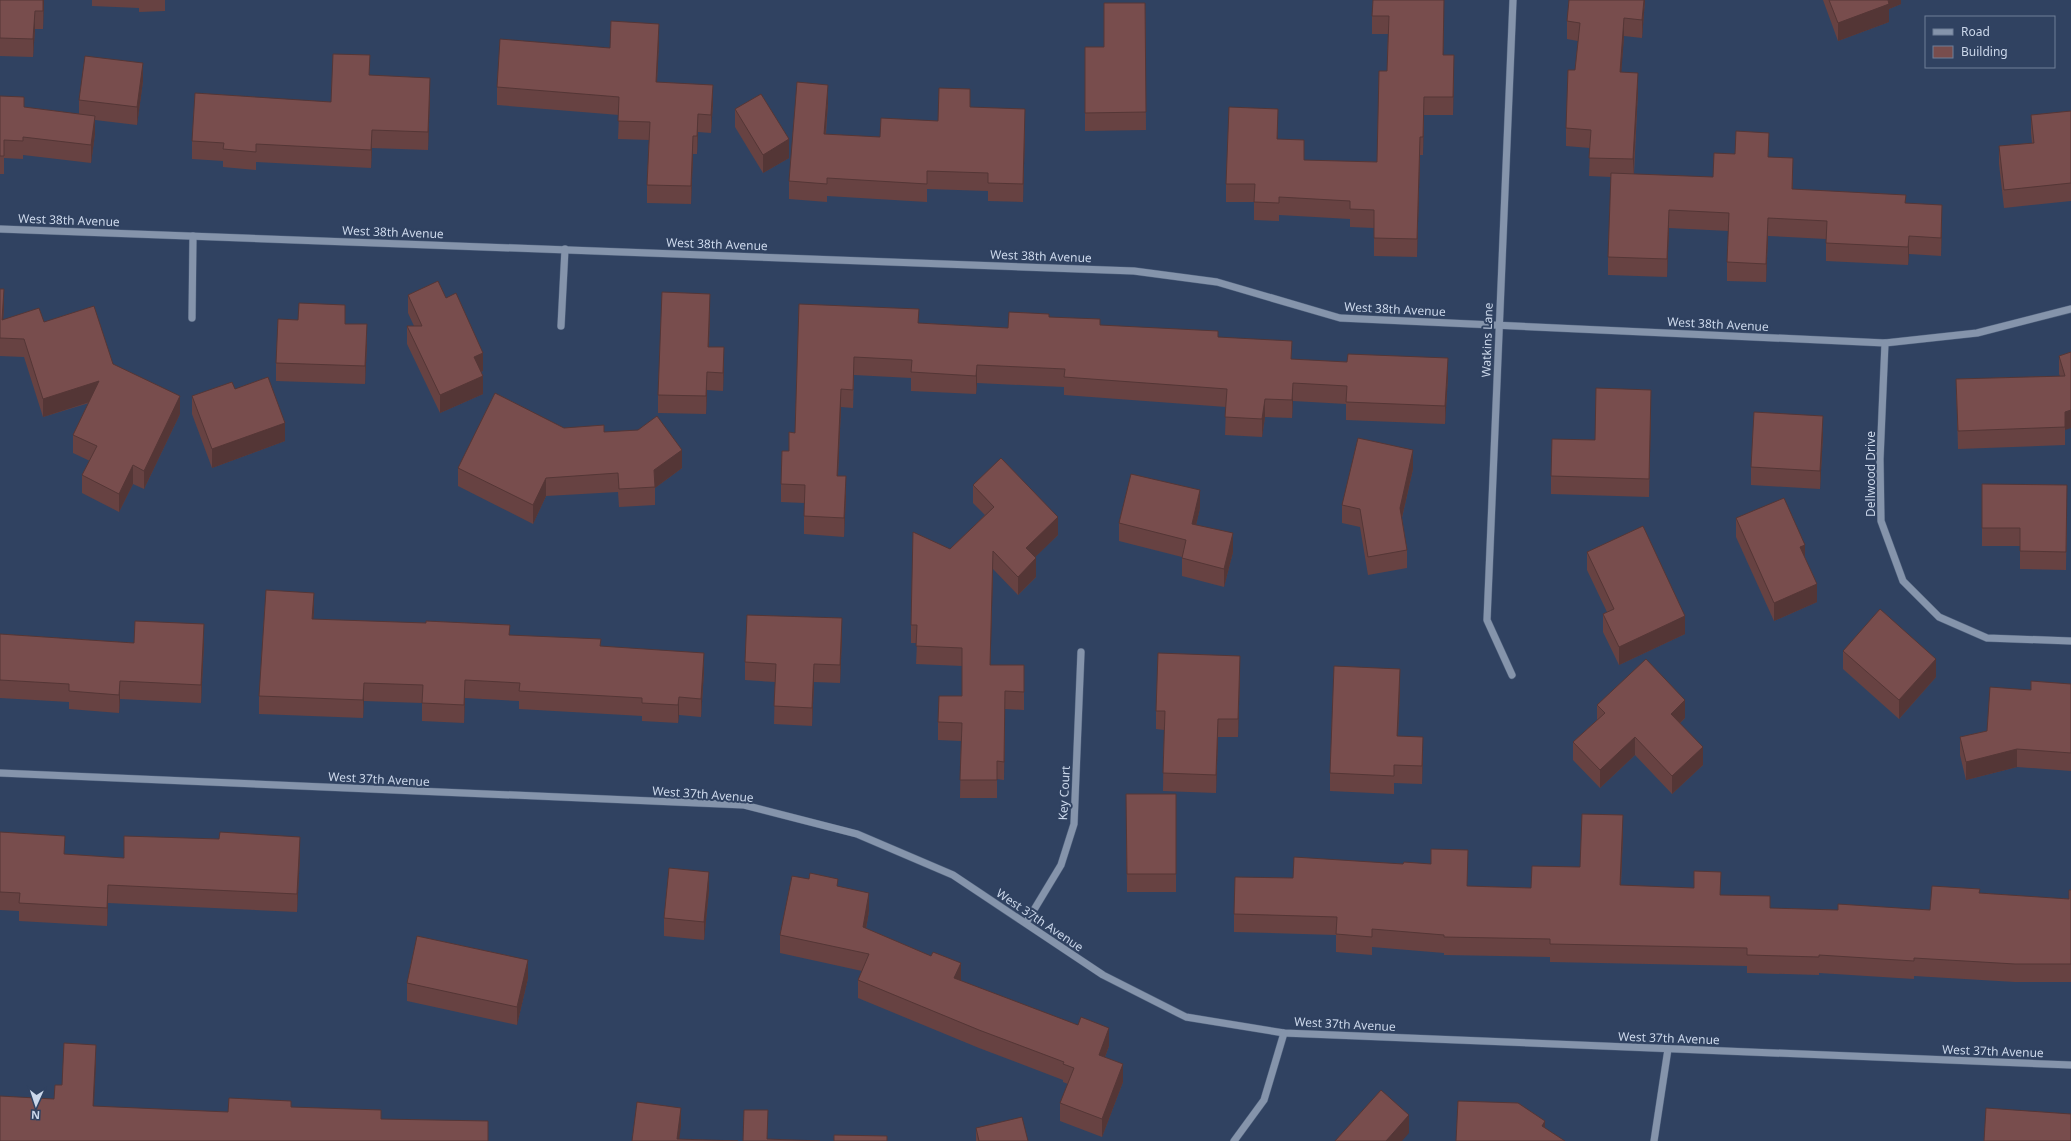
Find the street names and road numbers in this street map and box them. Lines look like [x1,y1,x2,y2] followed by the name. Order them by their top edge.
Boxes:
[18,210,120,230] street label: West 38th Avenue
[342,222,444,242] street label: West 38th Avenue
[666,234,768,254] street label: West 38th Avenue
[990,246,1092,266] street label: West 38th Avenue
[1344,298,1446,320] street label: West 38th Avenue
[1477,302,1497,378] street label: Watkins Lane
[1667,313,1769,335] street label: West 38th Avenue
[1862,431,1879,517] street label: Dellwood Drive
[1054,765,1074,821] street label: Key Court
[328,768,430,790] street label: West 37th Avenue
[652,782,755,806] street label: West 37th Avenue
[993,885,1087,956] street label: West 37th Avenue
[1294,1013,1396,1035] street label: West 37th Avenue
[1618,1028,1720,1048] street label: West 37th Avenue
[1942,1041,2044,1061] street label: West 37th Avenue

